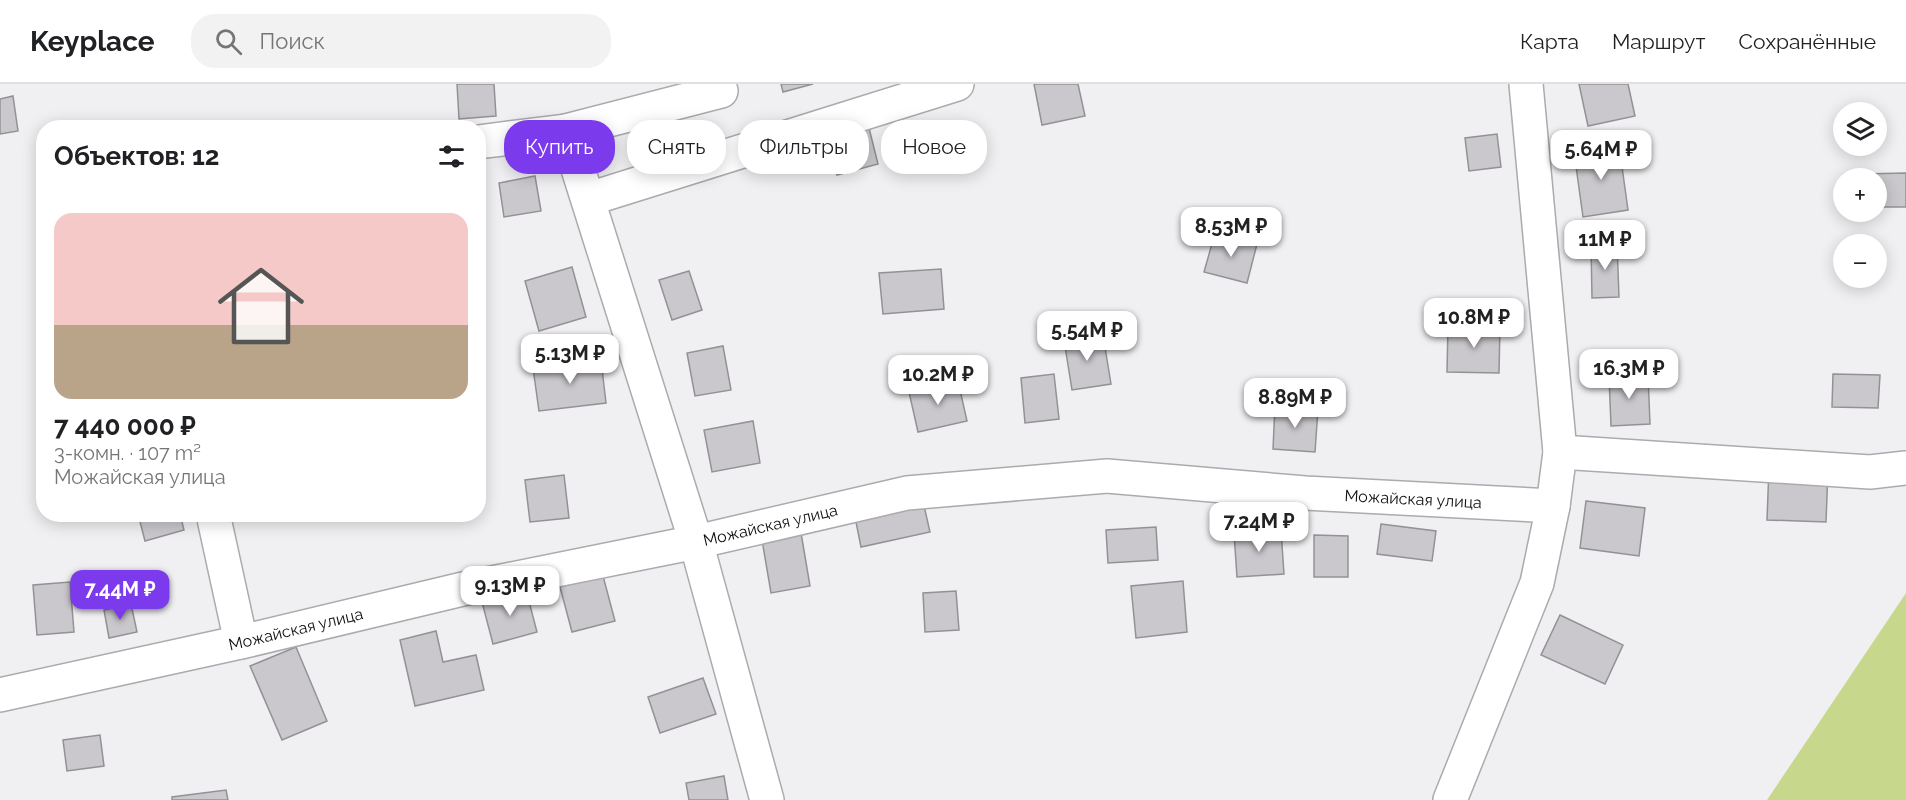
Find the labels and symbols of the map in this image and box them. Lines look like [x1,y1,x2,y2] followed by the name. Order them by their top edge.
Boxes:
[1546,130,1656,181] pin: 5.64M ₽
[1176,207,1286,258] pin: 8.53M ₽
[1563,220,1647,271] pin: 11M ₽
[1419,298,1529,349] pin: 10.8M ₽
[1032,311,1142,362] pin: 5.54M ₽
[515,334,625,385] pin: 5.13M ₽
[1574,349,1684,400] pin: 16.3M ₽
[883,355,993,406] pin: 10.2M ₽
[1240,378,1350,429] pin: 8.89M ₽
[1344,486,1482,512] street label: Можайская улица
[701,500,839,550] street label: Можайская улица
[1204,502,1314,553] pin: 7.24M ₽
[455,566,565,617] pin: 9.13M ₽
[65,570,175,621] pin: 7.44M ₽
[227,604,365,654] street label: Можайская улица

